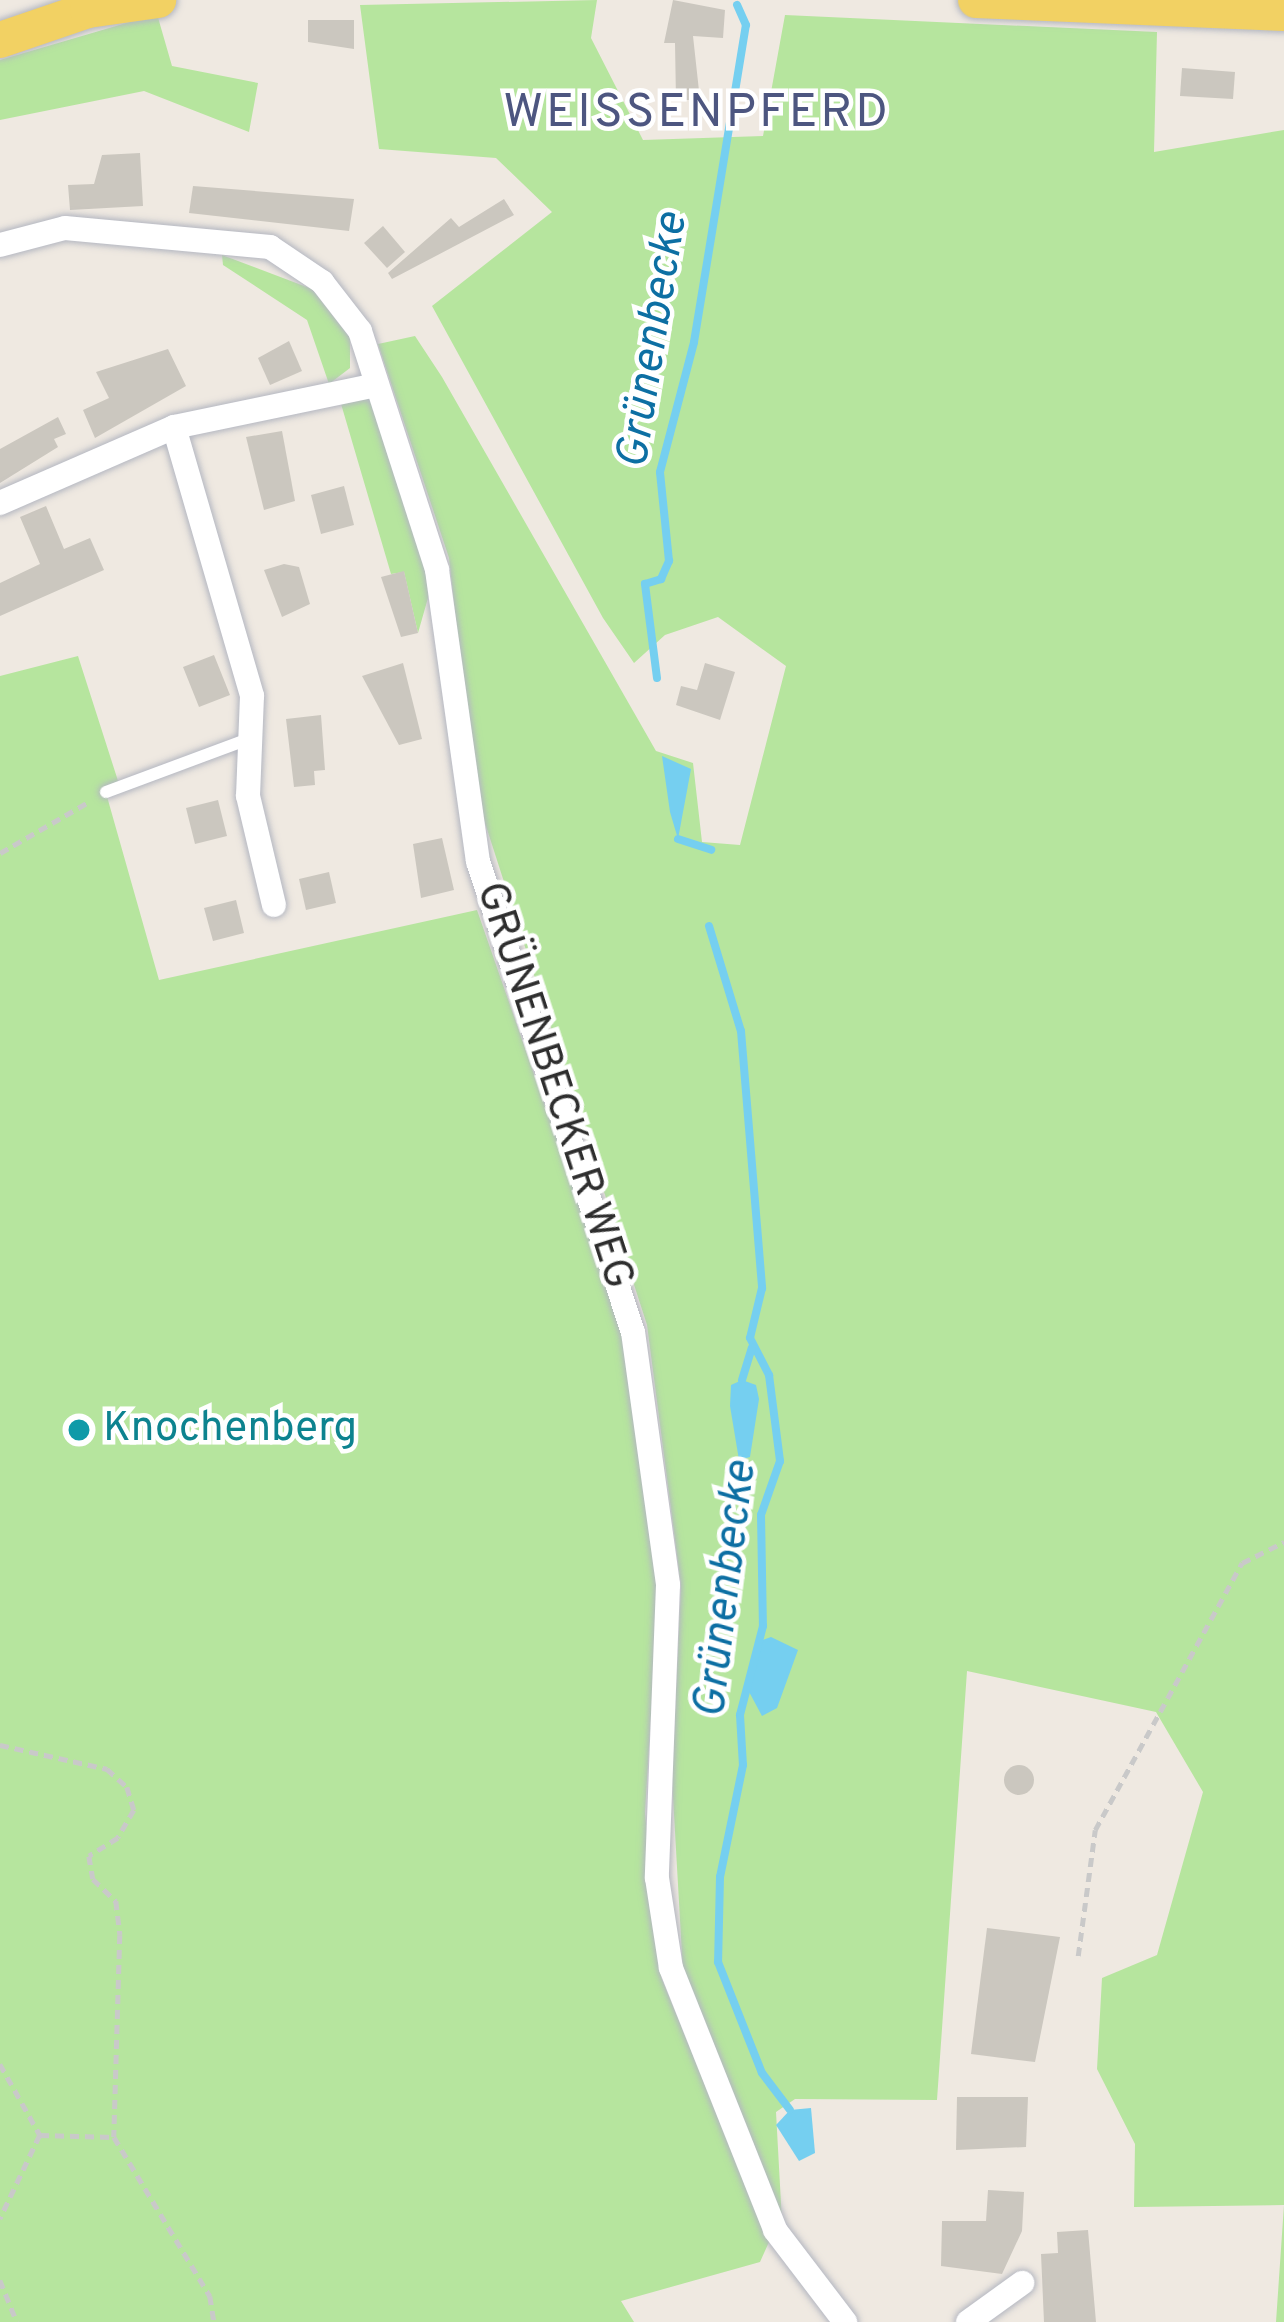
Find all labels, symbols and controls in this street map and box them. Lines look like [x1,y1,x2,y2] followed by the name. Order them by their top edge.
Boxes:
[503,86,891,144] district label: WEISSENPFERD
[607,209,701,473] water label: Grünenbecke
[463,876,643,1296] street label: GRÜNENBECKER WEG
[103,1405,357,1455] place label: Knochenberg
[66,1417,92,1443] marker: Knochenberg
[684,1459,770,1721] water label: Grünenbecke

